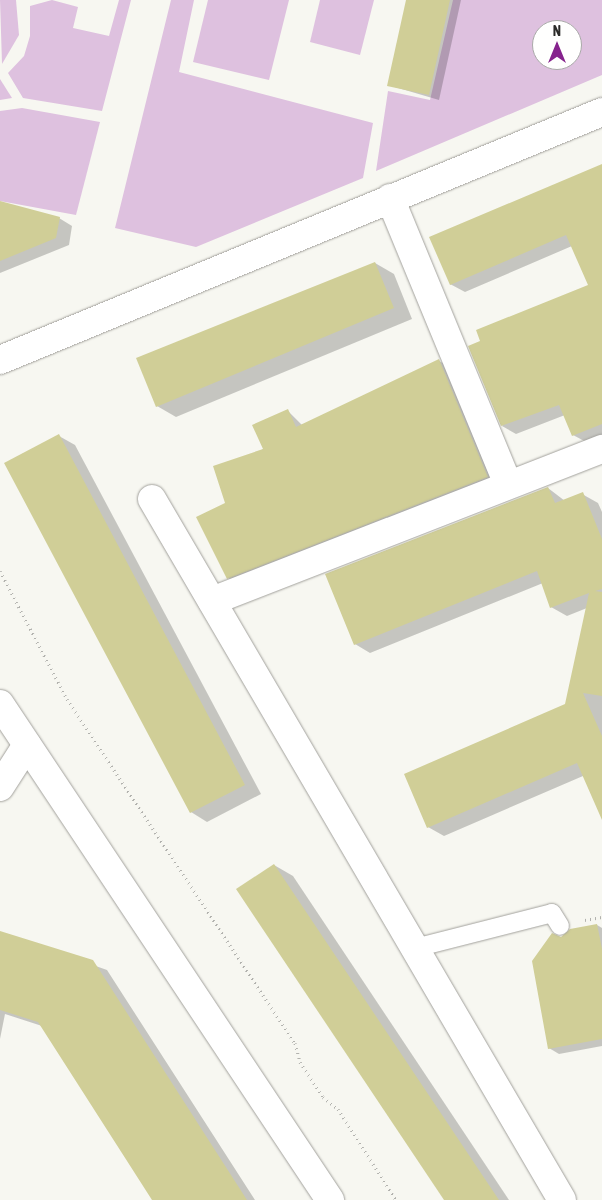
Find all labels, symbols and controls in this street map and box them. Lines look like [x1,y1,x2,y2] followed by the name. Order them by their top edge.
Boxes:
[532,20,582,70] north arrow
[553,23,561,39] text: N

